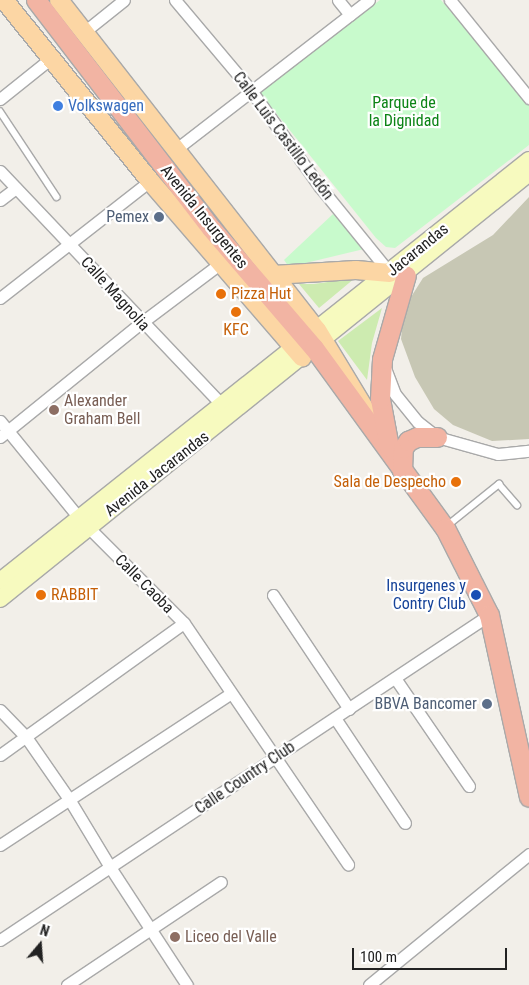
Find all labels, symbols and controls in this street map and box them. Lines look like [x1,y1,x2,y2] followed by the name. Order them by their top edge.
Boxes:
[229,68,337,204] street label: Calle Luis Castillo Ledón
[369,93,439,131] park label: Parque de la Dignidad
[68,96,144,116] place label: Volkswagen
[52,100,64,112] marker: Volkswagen
[156,161,252,273] street label: Avenida Insurgentes
[106,207,149,227] place label: Pemex
[153,211,165,223] marker: Pemex
[383,219,453,281] street label: Jacarandas
[77,253,153,335] street label: Calle Magnolia
[231,284,291,304] place label: Pizza Hut
[215,288,227,300] marker: Pizza Hut
[230,306,242,318] marker: KFC
[223,320,249,340] place label: KFC
[64,391,140,429] place label: Alexander Graham Bell
[48,404,60,416] marker: Alexander Graham Bell
[101,427,213,521] street label: Avenida Jacarandas
[333,472,446,492] place label: Sala de Despecho
[450,476,462,488] marker: Sala de Despecho
[110,550,178,618] street label: Calle Caoba
[386,576,466,614] place label: Insurgenes y Contry Club
[51,585,98,605] place label: RABBIT
[35,589,47,601] marker: RABBIT
[470,589,482,601] marker: Insurgenes y Contry Club
[374,694,477,714] place label: BBVA Bancomer
[481,698,493,710] marker: BBVA Bancomer
[191,738,299,818] street label: Calle Country Club
[15,920,65,970] north arrow
[38,922,51,940] text: N
[185,927,277,947] place label: Liceo del Valle
[169,931,181,943] marker: Liceo del Valle
[354,938,509,970] scale bar
[360,948,397,966] text: 100 m

